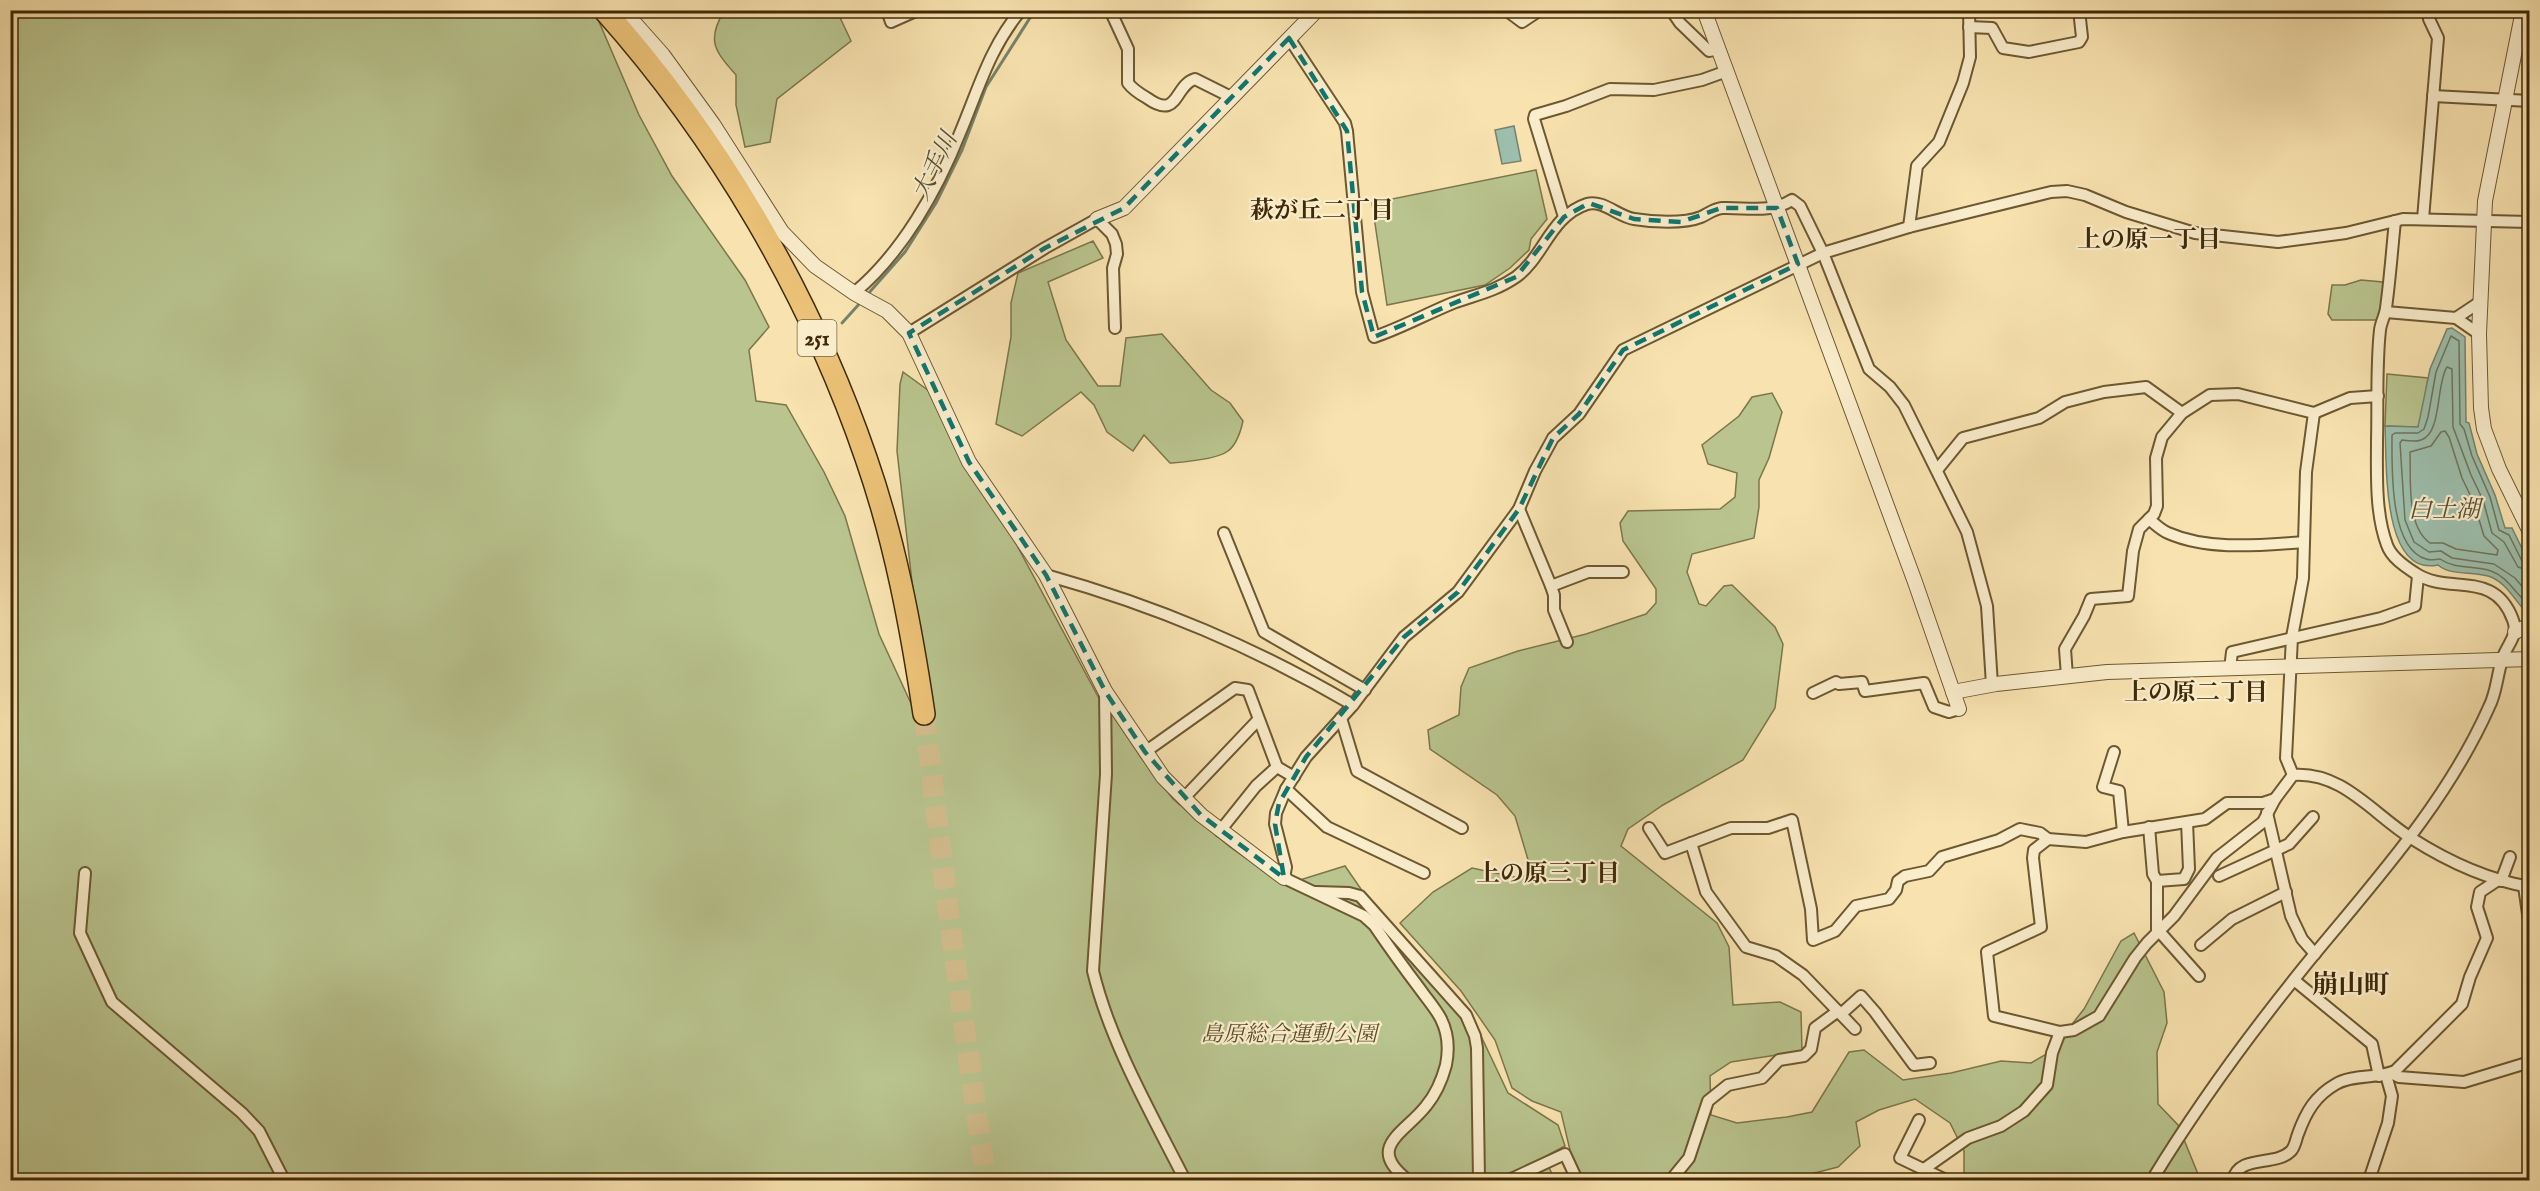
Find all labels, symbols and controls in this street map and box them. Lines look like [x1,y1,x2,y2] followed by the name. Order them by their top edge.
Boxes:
[906,125,966,206] water label: 大手川
[1250,196,1394,227] district label: 萩が丘二丁目
[2077,225,2221,256] district label: 上の原一丁目
[798,320,836,356] road number: 251
[2408,495,2484,526] water label: 白土湖
[2124,678,2268,709] district label: 上の原二丁目
[1476,859,1620,890] district label: 上の原三丁目
[2312,969,2390,1002] district label: 崩山町
[1201,1021,1380,1049] park label: 島原総合運動公園

